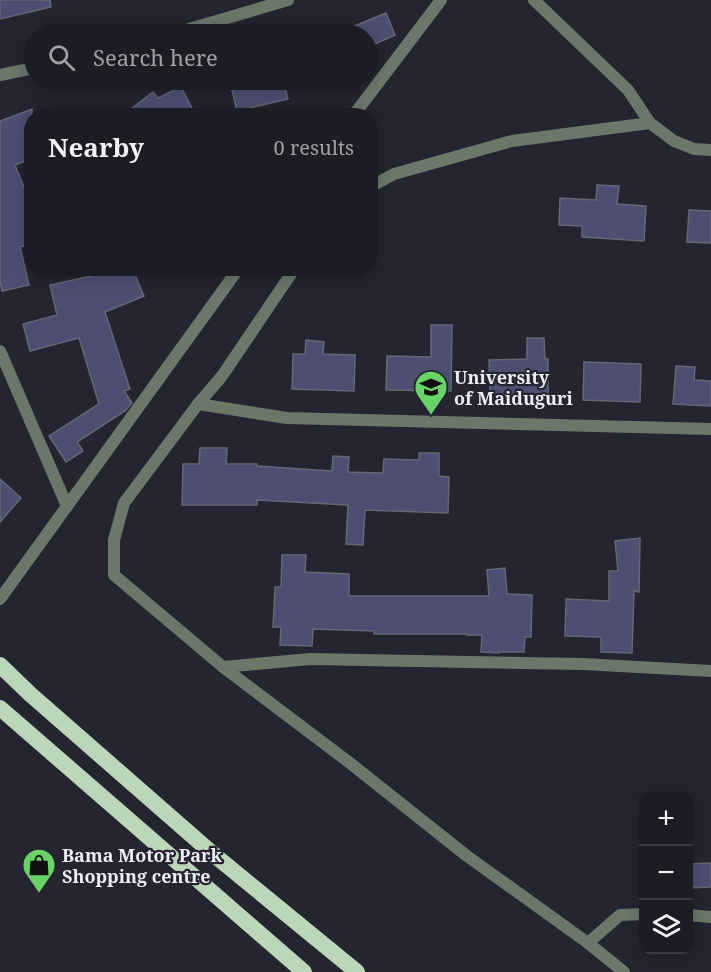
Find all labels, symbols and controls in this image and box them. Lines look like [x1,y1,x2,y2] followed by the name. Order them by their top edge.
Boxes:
[24,24,378,90] search box
[45,41,78,74] icon: search
[93,42,218,72] text: Search here
[48,129,144,165] text: Nearby
[274,134,354,161] text: 0 results
[454,365,574,410] place label: University of Maiduguri
[413,369,449,416] school or university icon: University of Maiduguri
[639,792,693,954] map controls
[639,792,693,846] button: +
[62,843,222,888] place label: Bama Motor Park Shopping centre
[639,846,693,900] button: −
[21,847,57,894] shop icon: Bama Motor Park Shopping centre
[639,900,693,954] button: layers

